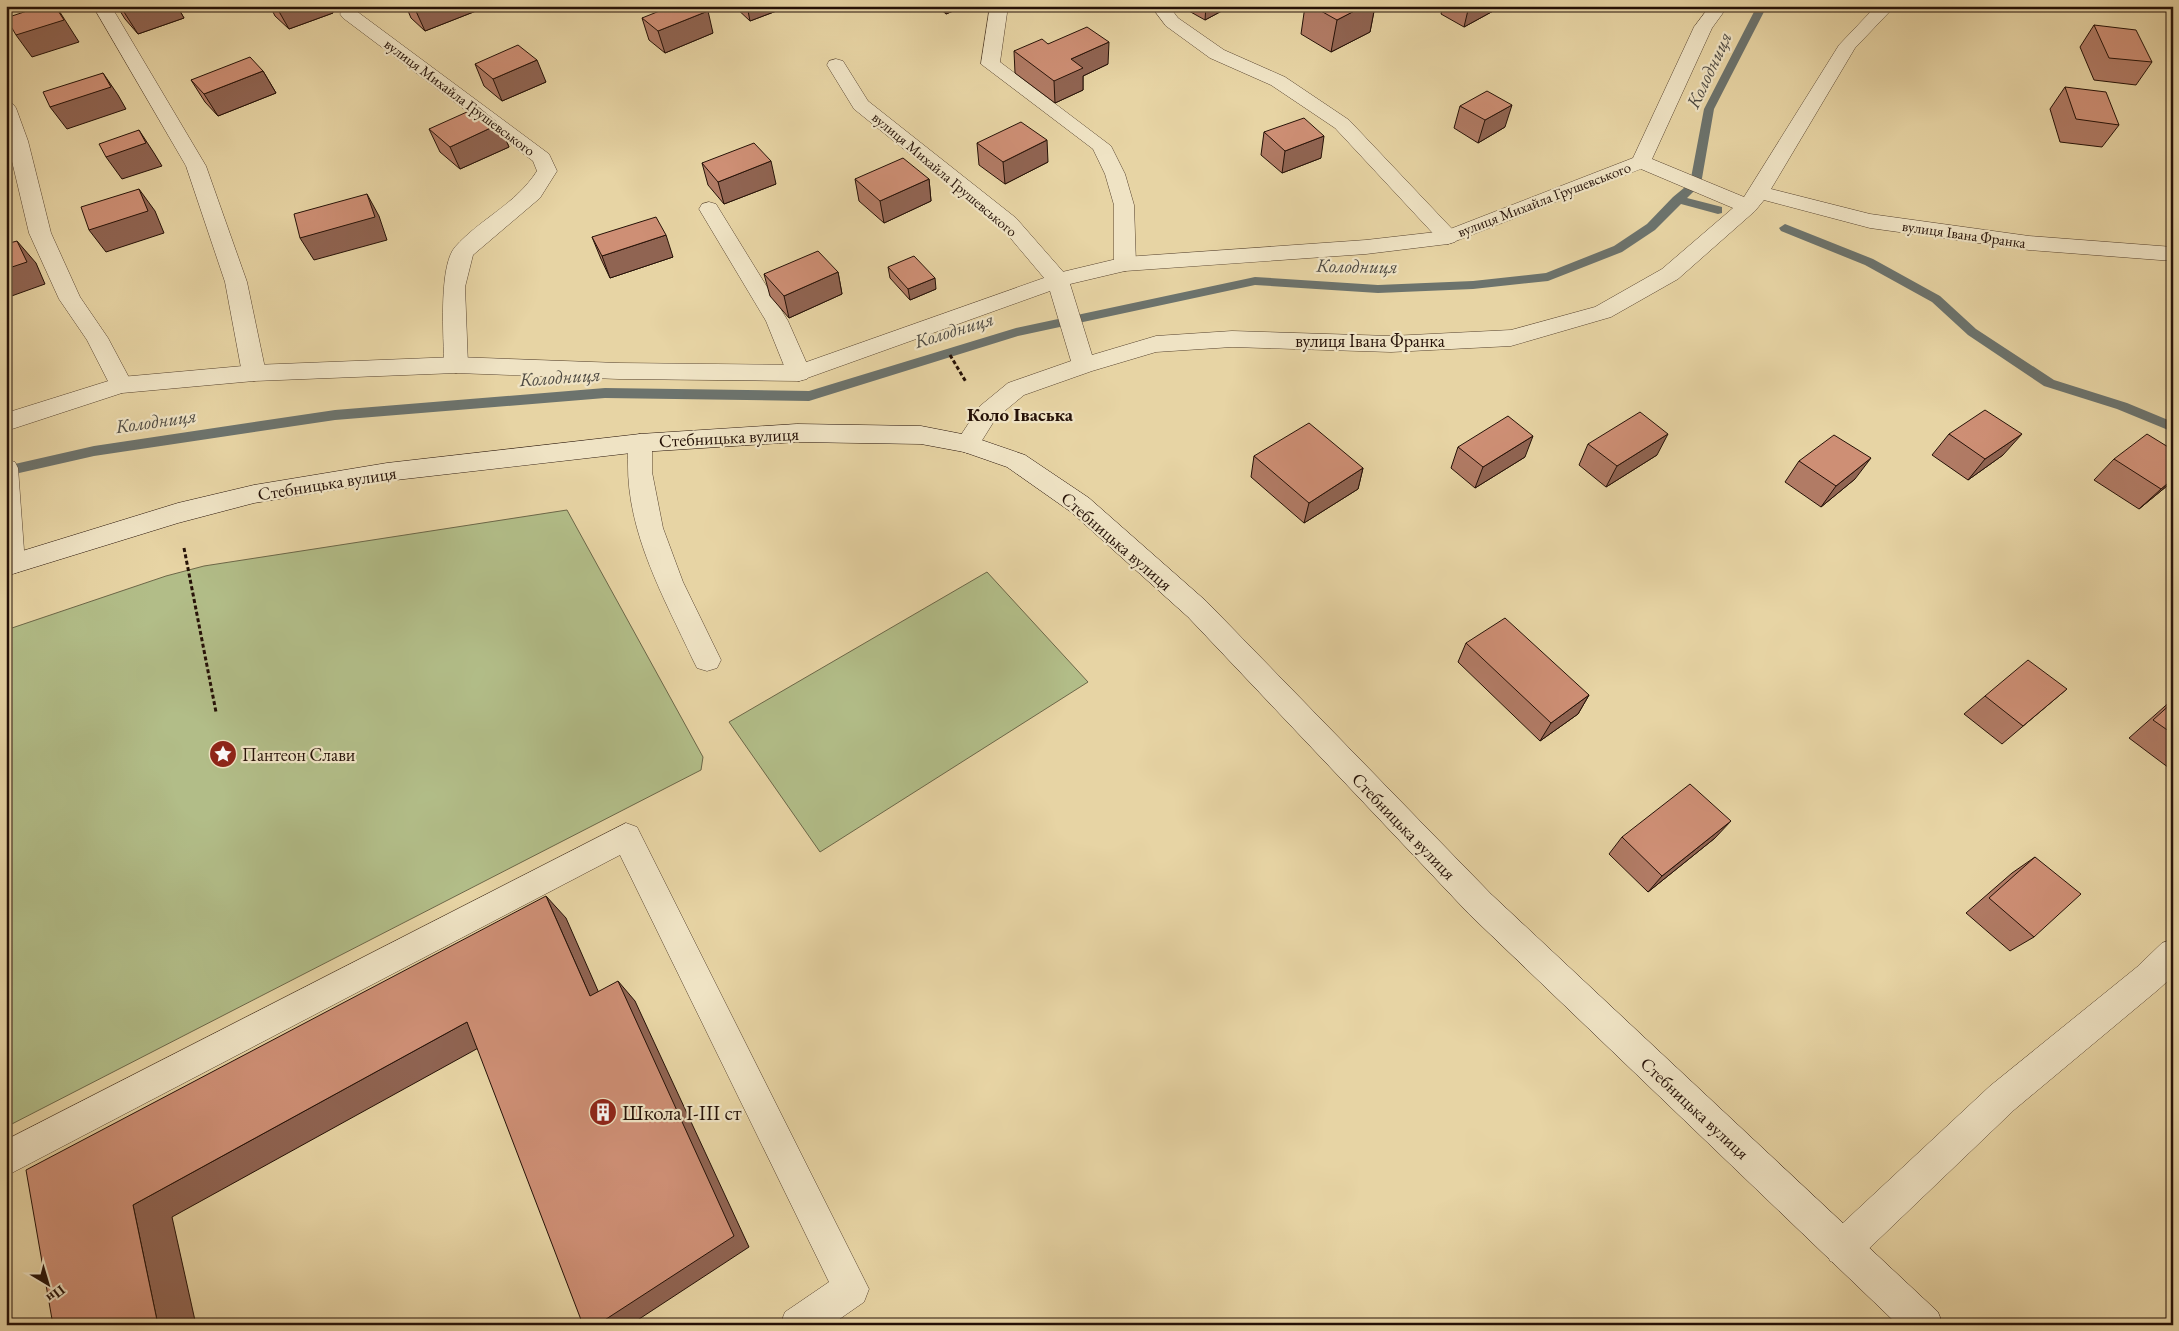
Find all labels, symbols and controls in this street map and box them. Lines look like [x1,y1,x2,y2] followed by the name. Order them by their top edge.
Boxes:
[1680,28,1738,113] water label: Колодниця
[381,34,539,160] street label: вулиця Михайла Грушевського
[868,108,1022,240] street label: вулиця Михайла Грушевського
[1455,157,1633,241] street label: вулиця Михайла Грушевського
[1901,216,2027,252] street label: вулиця Івана Франка
[1315,253,1398,279] water label: Колодниця
[910,306,997,354] water label: Колодниця
[1295,329,1446,352] street label: вулиця Івана Франка
[517,362,602,392] water label: Колодниця
[967,402,1074,427] district label: Коло Іваська
[113,403,198,439] water label: Колодниця
[658,422,800,452] street label: Стебницька вулиця
[256,461,398,505] street label: Стебницька вулиця
[1057,486,1177,596] street label: Стебницька вулиця
[208,739,238,769] place icon: Пантеон Слави
[242,743,356,766] place label: Пантеон Слави
[1347,768,1461,884] street label: Стебницька вулиця
[1636,1052,1754,1164] street label: Стебницька вулиця
[588,1097,618,1127] building icon: Школа І-ІІІ ст
[622,1099,742,1126] place label: Школа І-ІІІ ст
[22,1258,72,1308] north arrow
[43,1281,69,1307] text: Пн

